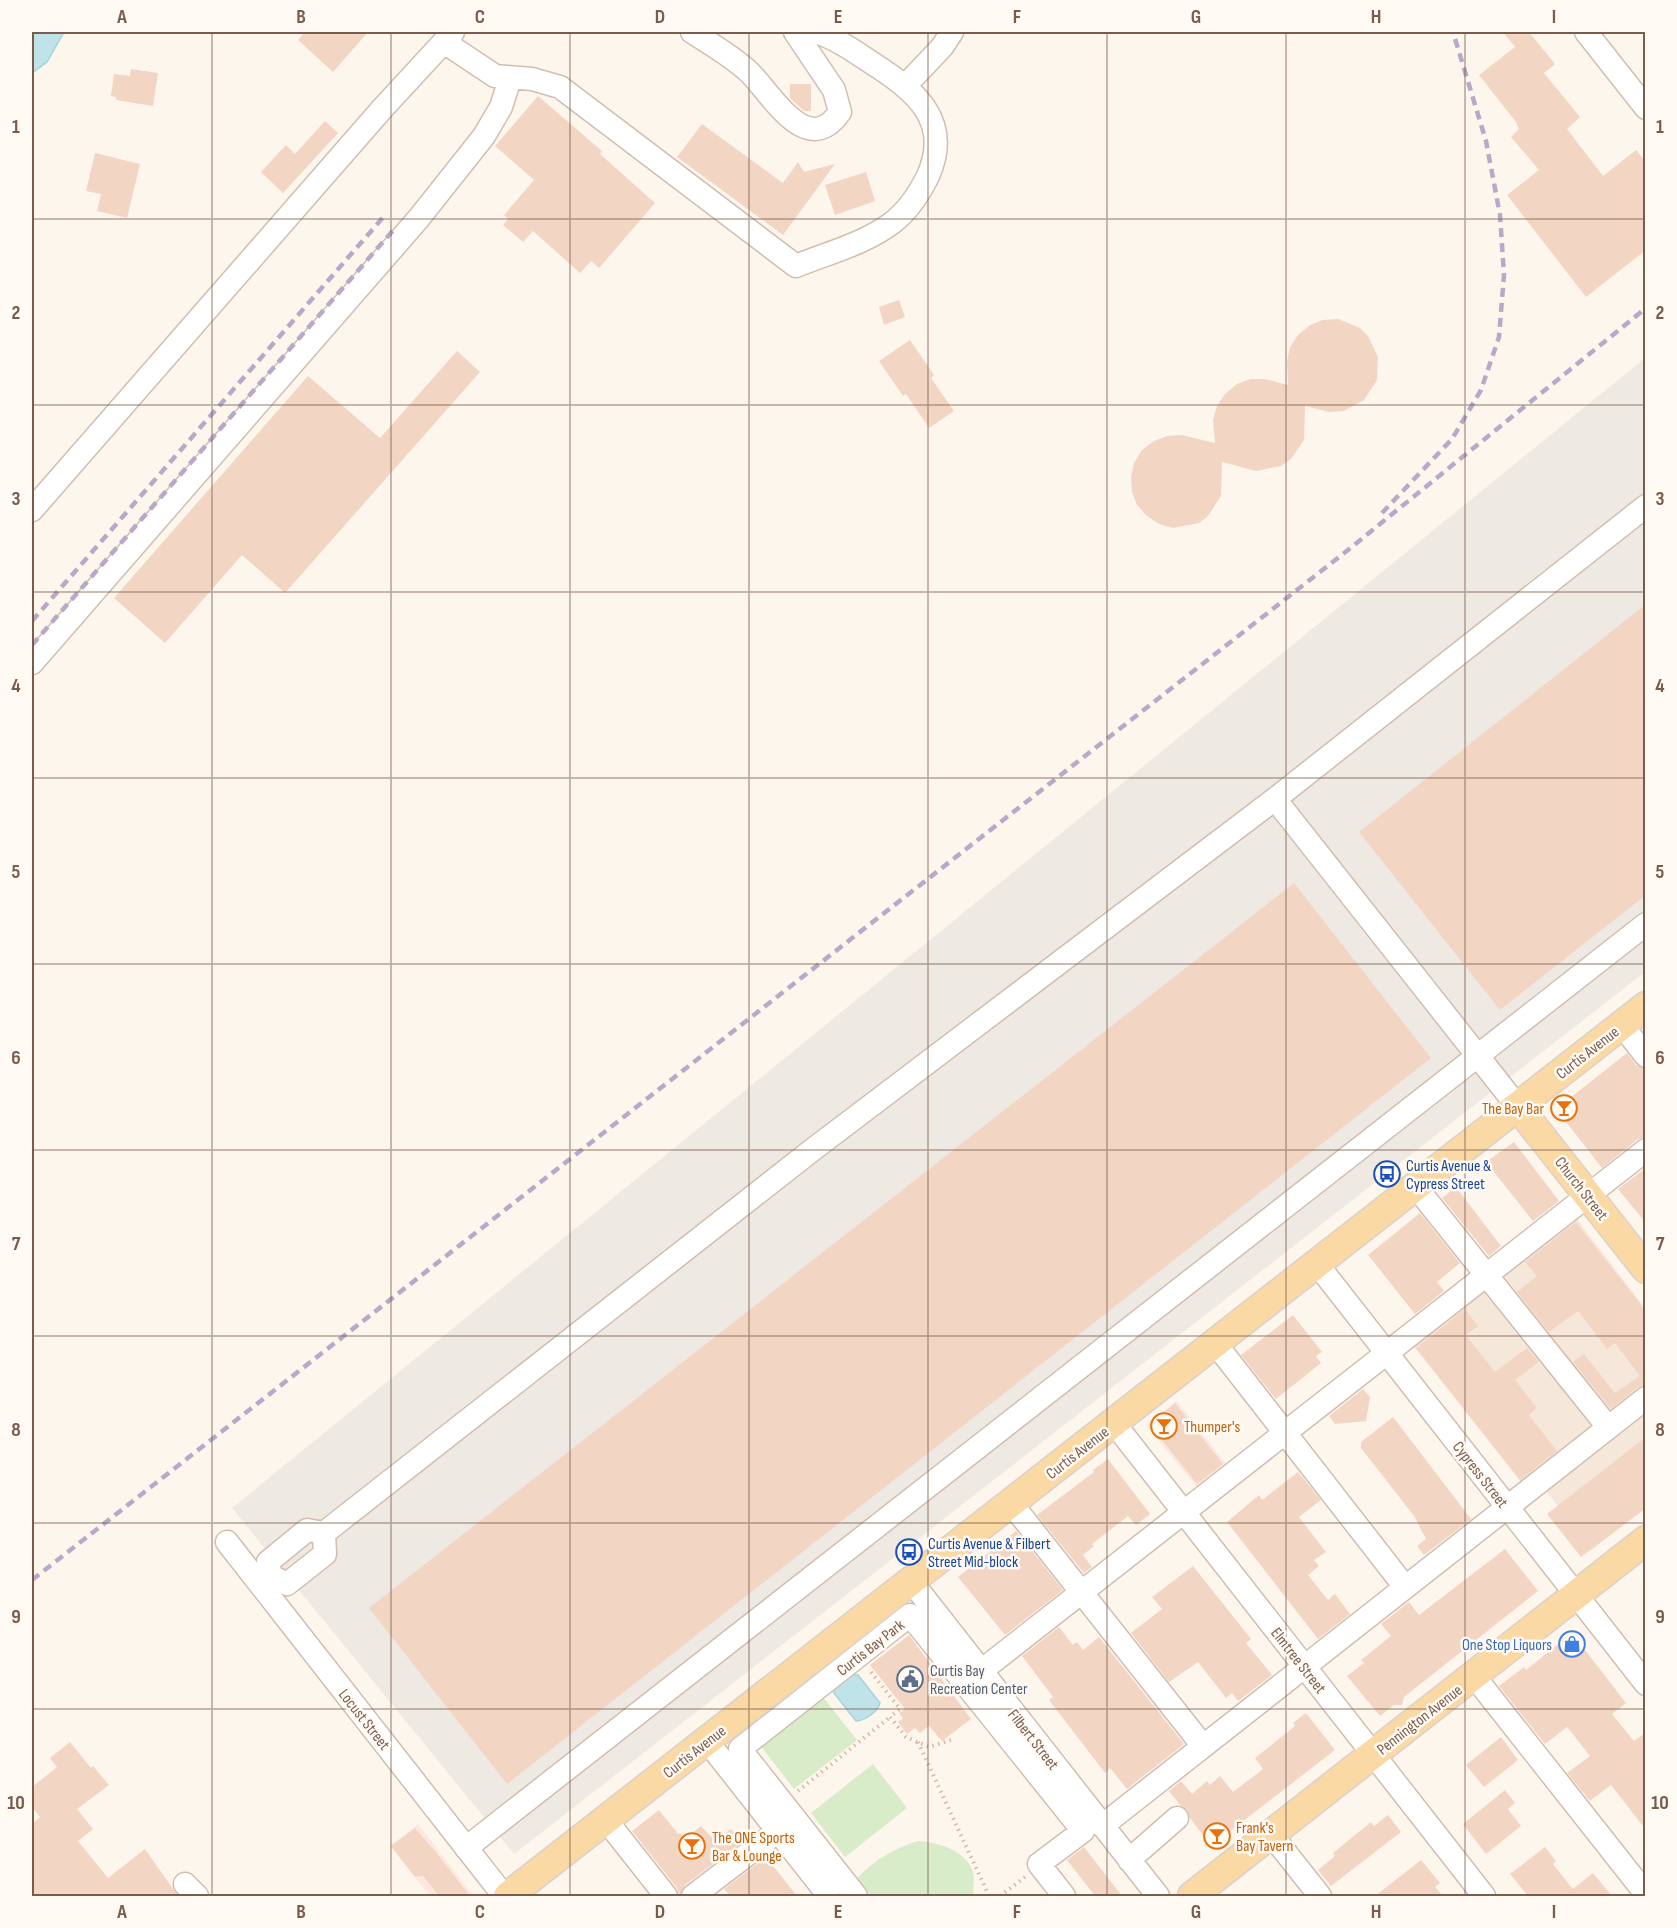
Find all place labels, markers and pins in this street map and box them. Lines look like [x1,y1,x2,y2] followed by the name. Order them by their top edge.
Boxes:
[1549,1093,1579,1123] bar icon: The Bay Bar
[1482,1100,1544,1119] place label: The Bay Bar
[1406,1157,1491,1194] place label: Curtis Avenue & Cypress Street
[1372,1159,1402,1189] bus stop icon: Curtis Avenue & Cypress Street
[1149,1411,1179,1441] bar icon: Thumper's
[1184,1418,1240,1437] place label: Thumper's
[928,1535,1051,1572] place label: Curtis Avenue & Filbert Street Mid-block
[894,1537,924,1567] bus stop icon: Curtis Avenue & Filbert Street Mid-block
[1557,1629,1587,1659] shop icon: One Stop Liquors
[1462,1636,1552,1655] place label: One Stop Liquors
[930,1662,1028,1699] place label: Curtis Bay Recreation Center
[895,1664,925,1694] public building icon: Curtis Bay Recreation Center
[1236,1819,1293,1856] place label: Frank's Bay Tavern
[1202,1821,1232,1851] bar icon: Frank's Bay Tavern
[712,1829,795,1866] place label: The ONE Sports Bar & Lounge
[677,1831,707,1861] bar icon: The ONE Sports Bar & Lounge

